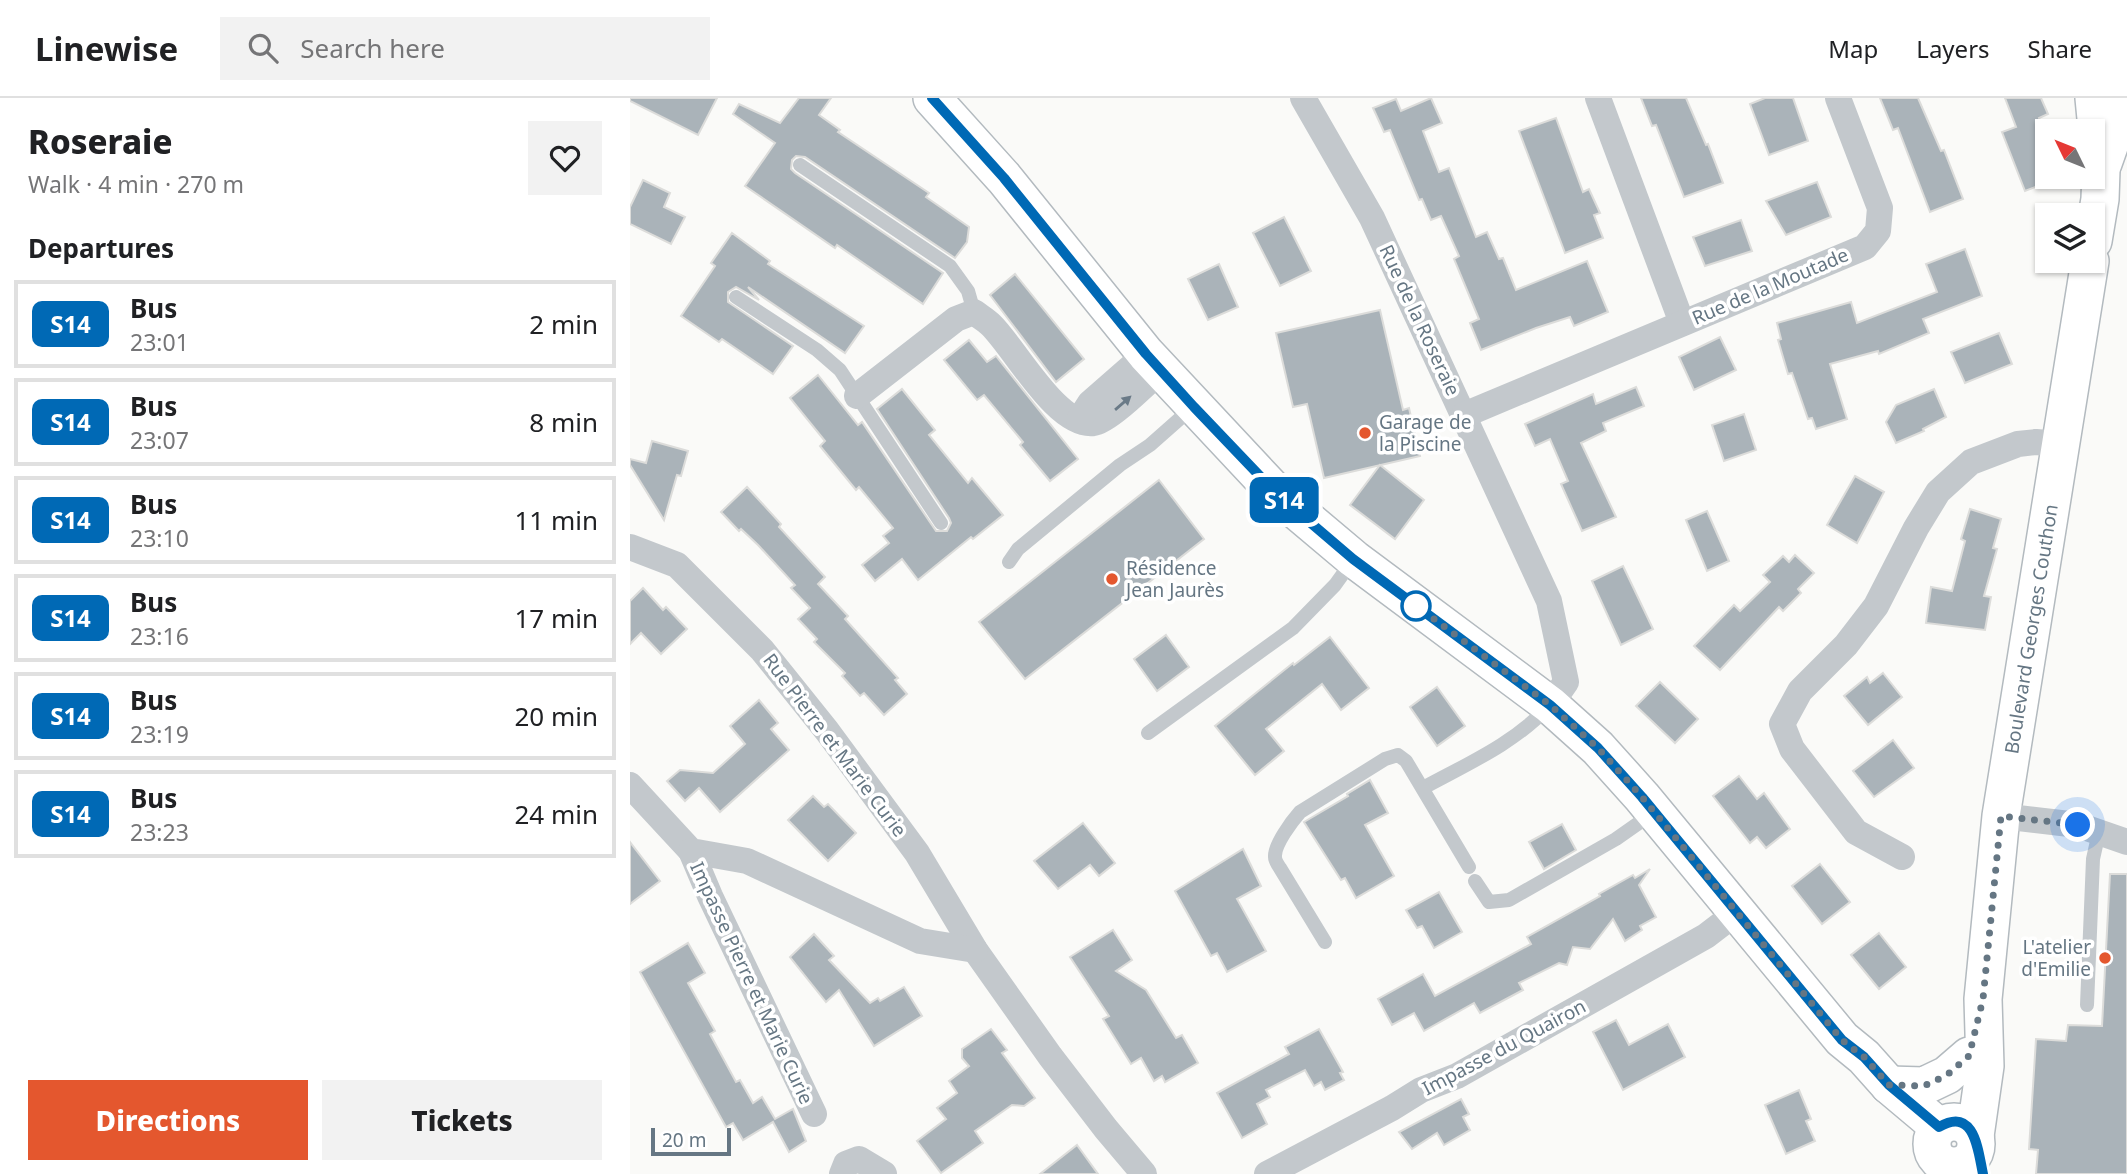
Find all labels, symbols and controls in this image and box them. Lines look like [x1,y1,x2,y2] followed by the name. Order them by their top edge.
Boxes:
[220,17,710,80] search box
[35,26,178,71] text: Linewise
[244,29,282,67] icon: search
[300,30,445,66] text: Search here
[1828,32,1878,65] text: Map
[1916,32,1990,65] text: Layers
[2028,32,2092,65] text: Share
[28,119,172,164] text: Roseraie
[2035,119,2105,189] north arrow
[2035,119,2105,273] map controls
[528,121,602,195] button: heart
[28,168,244,200] text: Walk · 4 min · 270 m
[2035,203,2105,273] button: layers
[28,230,174,266] text: Departures
[1374,240,1466,400] street label: Rue de la Roseraie
[1688,241,1852,331] street label: Rue de la Moutade
[130,290,177,326] text: Bus
[529,306,598,342] text: 2 min
[50,307,91,340] text: S14
[130,326,189,358] text: 23:01
[130,388,177,424] text: Bus
[1114,395,1132,411] one-way arrow
[529,404,598,440] text: 8 min
[50,405,91,438] text: S14
[1379,409,1471,457] place label: Garage de la Piscine
[130,424,189,456] text: 23:07
[1357,425,1373,441] marker: Garage de la Piscine
[1244,477,1324,523] line badge: S14
[1264,483,1304,516] text: S14
[130,486,177,522] text: Bus
[514,502,598,538] text: 11 min
[1998,502,2064,756] street label: Boulevard Georges Couthon
[50,503,91,536] text: S14
[130,522,189,554] text: 23:10
[1124,555,1224,603] place label: Résidence Jean Jaurès
[1104,571,1120,587] marker: Résidence Jean Jaurès
[130,584,177,620] text: Bus
[1401,591,1431,621] unlabelled marker
[514,600,598,636] text: 17 min
[50,601,91,634] text: S14
[130,620,189,652] text: 23:16
[757,648,913,842] street label: Rue Pierre et Marie Curie
[130,682,177,718] text: Bus
[514,698,598,734] text: 20 min
[50,699,91,732] text: S14
[130,718,189,750] text: 23:19
[130,780,177,816] text: Bus
[514,796,598,832] text: 24 min
[50,797,91,830] text: S14
[2060,807,2095,842] your location
[130,816,189,848] text: 23:23
[684,858,820,1108] street label: Impasse Pierre et Marie Curie
[2021,934,2091,982] place label: L'atelier d'Emilie
[2097,950,2113,966] marker: L'atelier d'Emilie
[1418,993,1590,1101] street label: Impasse du Quairon
[28,1080,308,1160] button: Directions
[322,1080,602,1160] button: Tickets
[651,1125,732,1157] scale bar
[662,1127,706,1153] text: 20 m

